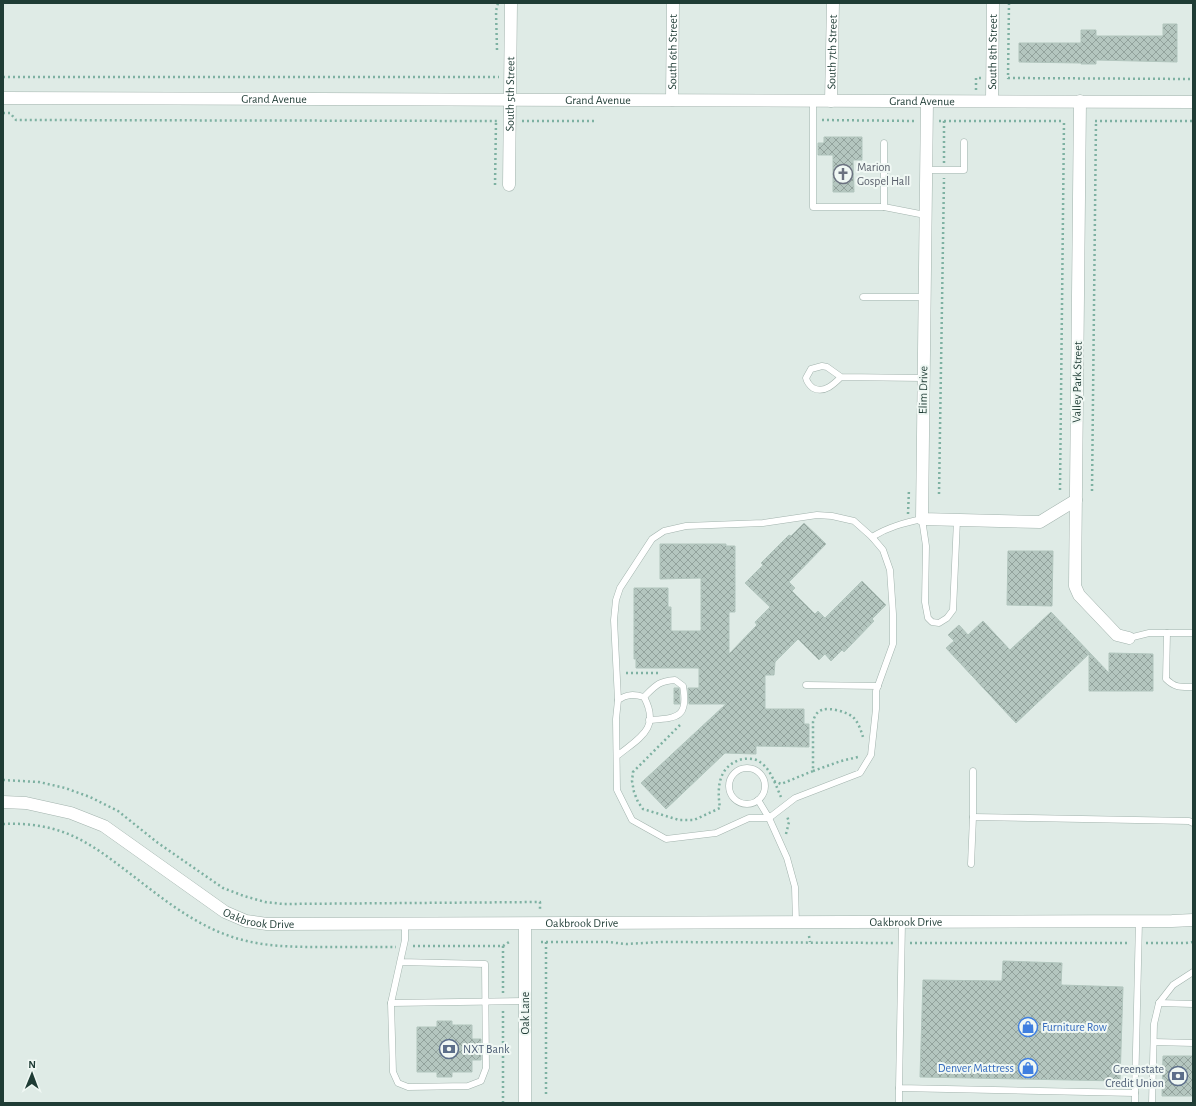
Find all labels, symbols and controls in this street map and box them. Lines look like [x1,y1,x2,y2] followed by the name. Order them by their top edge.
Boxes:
[666,14,679,90] street label: South 6th Street
[825,14,839,90] street label: South 7th Street
[986,14,999,90] street label: South 8th Street
[504,56,516,132] street label: South 5th Street
[241,93,307,105] street label: Grand Avenue
[565,94,631,106] street label: Grand Avenue
[889,95,955,107] street label: Grand Avenue
[857,161,910,187] place label: Marion Gospel Hall
[832,163,854,185] church icon: Marion Gospel Hall
[1070,341,1085,423] street label: Valley Park Street
[917,366,929,414] street label: Elim Drive
[221,906,294,930] street label: Oakbrook Drive
[869,916,942,928] street label: Oakbrook Drive
[545,917,618,929] street label: Oakbrook Drive
[519,992,531,1034] street label: Oak Lane
[1017,1016,1039,1038] shop icon: Furniture Row
[1042,1021,1107,1033] place label: Furniture Row
[438,1038,460,1060] bank icon: NXT Bank
[463,1043,510,1055] place label: NXT Bank
[12,1054,52,1094] north arrow
[1017,1057,1039,1079] shop icon: Denver Mattress
[28,1059,36,1070] text: N
[938,1062,1014,1074] place label: Denver Mattress
[1105,1063,1164,1089] place label: Greenstate Credit Union
[1167,1065,1189,1087] bank icon: Greenstate Credit Union

